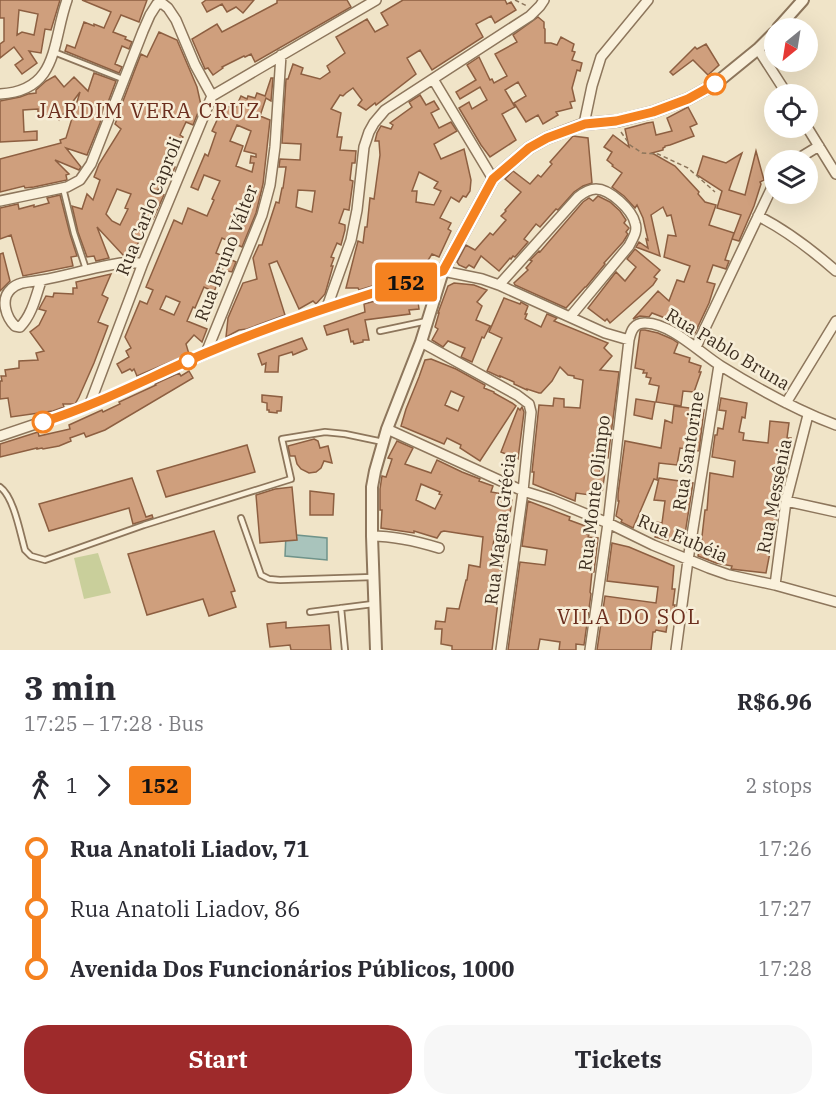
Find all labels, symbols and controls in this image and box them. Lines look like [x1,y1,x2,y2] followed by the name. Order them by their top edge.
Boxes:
[764,18,818,72] north arrow
[764,18,818,204] map controls
[704,73,726,95] unlabelled marker
[764,84,818,138] button: locate
[37,96,261,124] district label: JARDIM VERA CRUZ
[111,133,187,279] street label: Rua Carlo Caproli
[764,150,818,204] button: layers
[189,181,263,325] street label: Rua Bruno Válter
[372,262,440,302] line badge: 152
[387,268,425,296] text: 152
[662,303,795,395] street label: Rua Pablo Bruna
[179,352,197,370] unlabelled marker
[667,390,709,512] street label: Rua Santorine
[32,411,54,433] unlabelled marker
[573,414,615,572] street label: Rua Monte Olimpo
[752,436,796,555] street label: Rua Messênia
[479,451,521,606] street label: Rua Magna Grécia
[634,509,732,567] street label: Rua Eubéia
[557,602,701,630] district label: VILA DO SOL
[24,666,116,709] text: 3 min
[737,687,812,716] text: R$6.96
[24,710,204,737] text: 17:25 – 17:28 · Bus
[24,769,57,802] icon: walk
[87,769,120,802] icon: forward
[141,771,179,799] text: 152
[66,772,78,799] text: 1
[745,772,812,799] text: 2 stops
[70,834,310,863] text: Rua Anatoli Liadov, 71
[758,835,812,862] text: 17:26
[70,894,301,923] text: Rua Anatoli Liadov, 86
[758,895,812,922] text: 17:27
[70,954,514,983] text: Avenida Dos Funcionários Públicos, 1000
[758,955,812,982] text: 17:28
[24,1025,412,1094] button: Start
[424,1025,812,1094] button: Tickets

